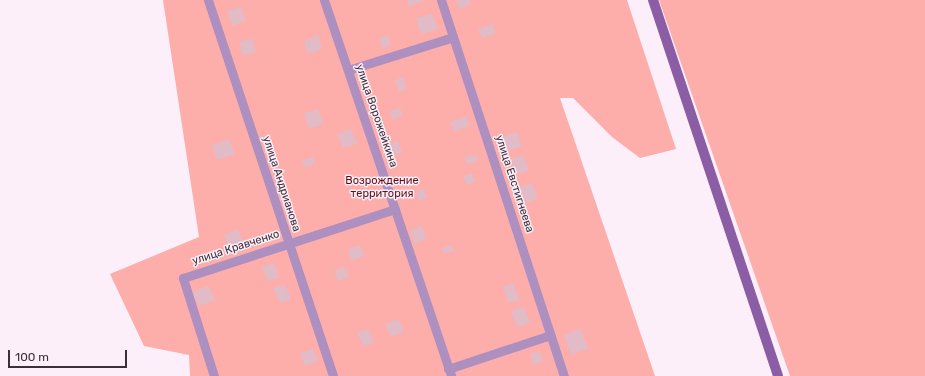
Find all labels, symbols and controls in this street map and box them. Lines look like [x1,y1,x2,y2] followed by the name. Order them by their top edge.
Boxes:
[352,63,400,169] street label: улица Ворожейкина
[492,134,536,234] street label: улица Евстигнеева
[259,135,303,233] street label: улица Андрианова
[345,175,419,201] park label: Возрождение территория
[191,228,281,268] street label: улица Кравченко
[10,342,129,368] scale bar
[15,350,49,364] text: 100 m

